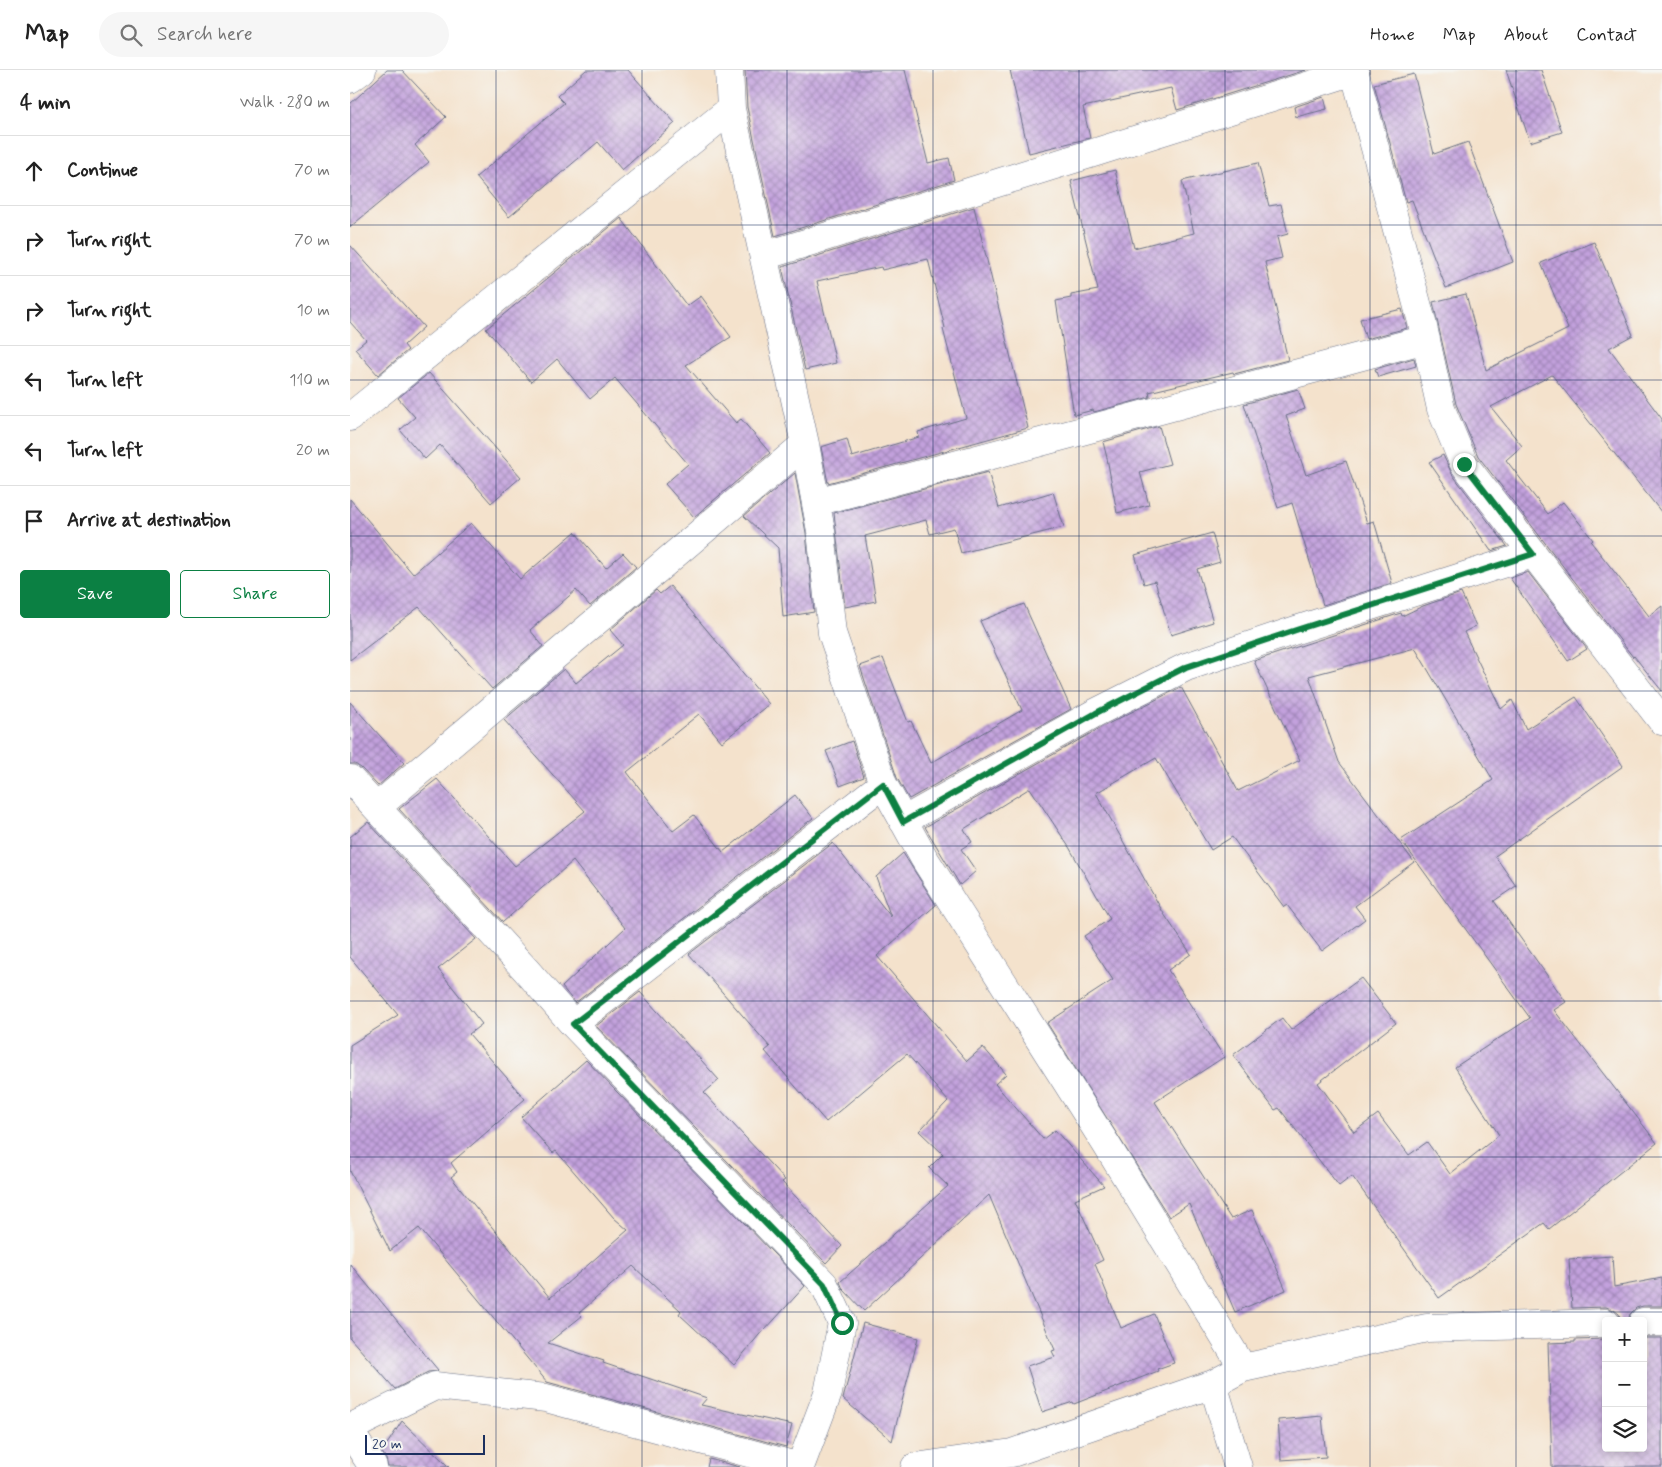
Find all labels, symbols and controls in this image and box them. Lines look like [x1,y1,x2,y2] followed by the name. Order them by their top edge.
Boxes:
[99,12,449,57] search box
[25,19,69,50] text: Map
[117,21,145,49] icon: search
[157,22,253,47] text: Search here
[1370,23,1415,47] text: Home
[1443,23,1476,47] text: Map
[1504,23,1548,47] text: About
[1576,23,1637,47] text: Contact
[20,89,71,117] text: 4 min
[240,92,330,113] text: Walk · 280 m
[20,157,48,185] icon: ahead
[67,158,138,183] text: Continue
[294,160,330,181] text: 70 m
[20,227,48,255] icon: right
[67,228,151,253] text: Turn right
[294,230,330,251] text: 70 m
[20,297,48,325] icon: right
[67,298,151,323] text: Turn right
[297,300,330,321] text: 10 m
[20,367,48,395] icon: left
[67,368,143,393] text: Turn left
[289,370,330,391] text: 110 m
[20,437,48,465] icon: left
[67,438,143,463] text: Turn left
[296,440,330,461] text: 20 m
[1453,453,1476,476] route end
[20,507,48,535] icon: arrive
[67,508,231,533] text: Arrive at destination
[20,570,170,618] button: Save
[180,570,330,618] button: Share
[831,1312,854,1335] route start
[1602,1317,1647,1452] map controls
[1602,1317,1647,1362] button: +
[1602,1362,1647,1407] button: −
[1602,1407,1647,1452] button: layers
[365,1432,485,1455] scale bar
[372,1435,402,1453] text: 20 m

